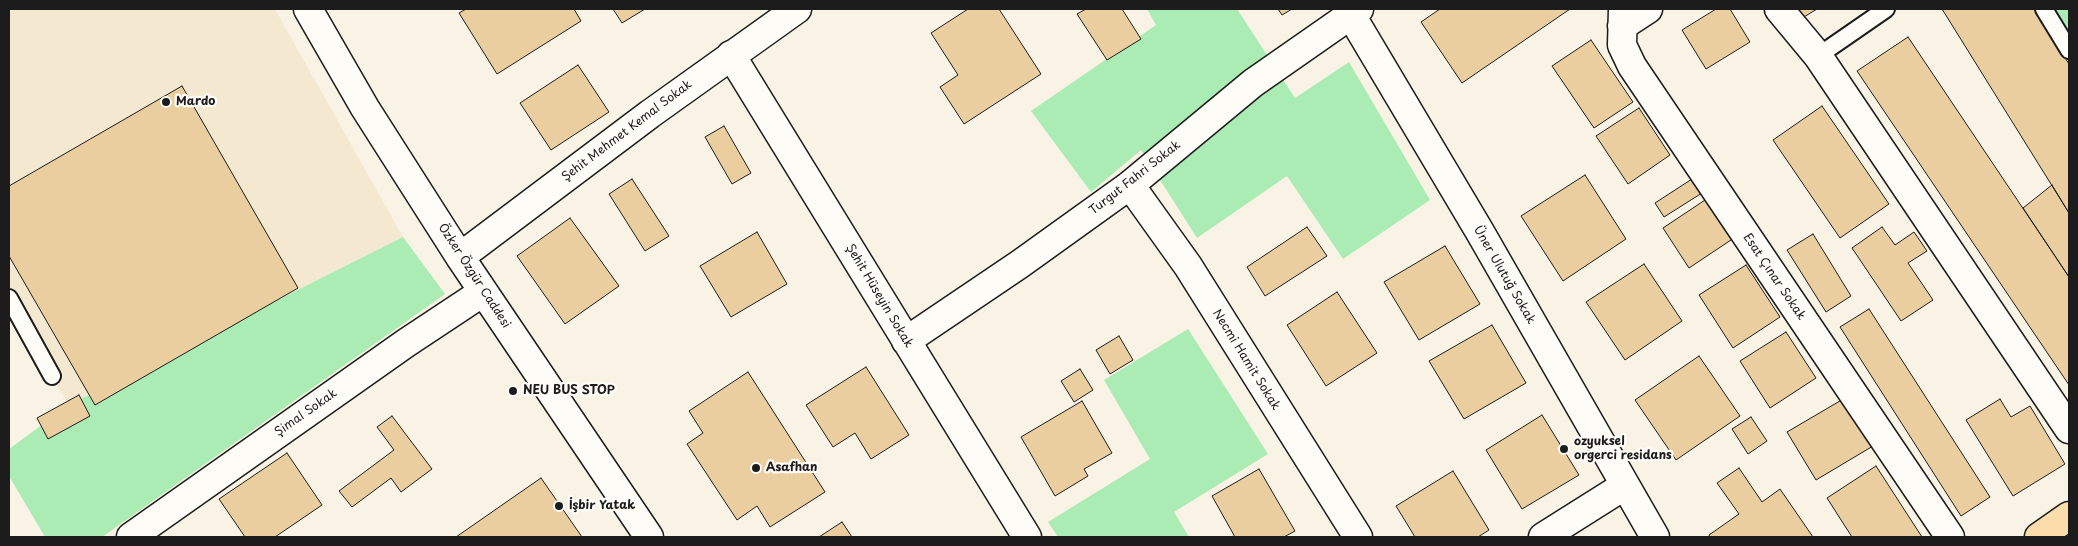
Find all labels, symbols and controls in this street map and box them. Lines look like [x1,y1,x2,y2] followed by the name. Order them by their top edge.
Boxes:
[559,77,695,185] street label: Şehit Mehmet Kemal Sokak
[176,95,215,109] place label: Mardo
[160,96,172,108] marker: Mardo
[1087,138,1183,218] street label: Turgut Fahri Sokak
[435,221,513,331] street label: Özker Özgür Caddesi
[1470,223,1538,327] street label: Üner Ulutuğ Sokak
[1740,231,1808,323] street label: Esat Çınar Sokak
[842,242,916,350] street label: Şehit Hüseyin Sokak
[1209,307,1283,413] street label: Necmi Hamit Sokak
[523,384,615,398] place label: NEU BUS STOP
[507,385,519,397] marker: NEU BUS STOP
[272,386,340,440] street label: Şimal Sokak
[1574,435,1672,463] place label: ozyuksel orgerci residans
[1558,443,1570,455] marker: ozyuksel orgerci residans
[766,461,817,475] place label: Asafhan
[750,462,762,474] marker: Asafhan
[569,499,635,513] place label: İşbir Yatak
[553,500,565,512] marker: İşbir Yatak

